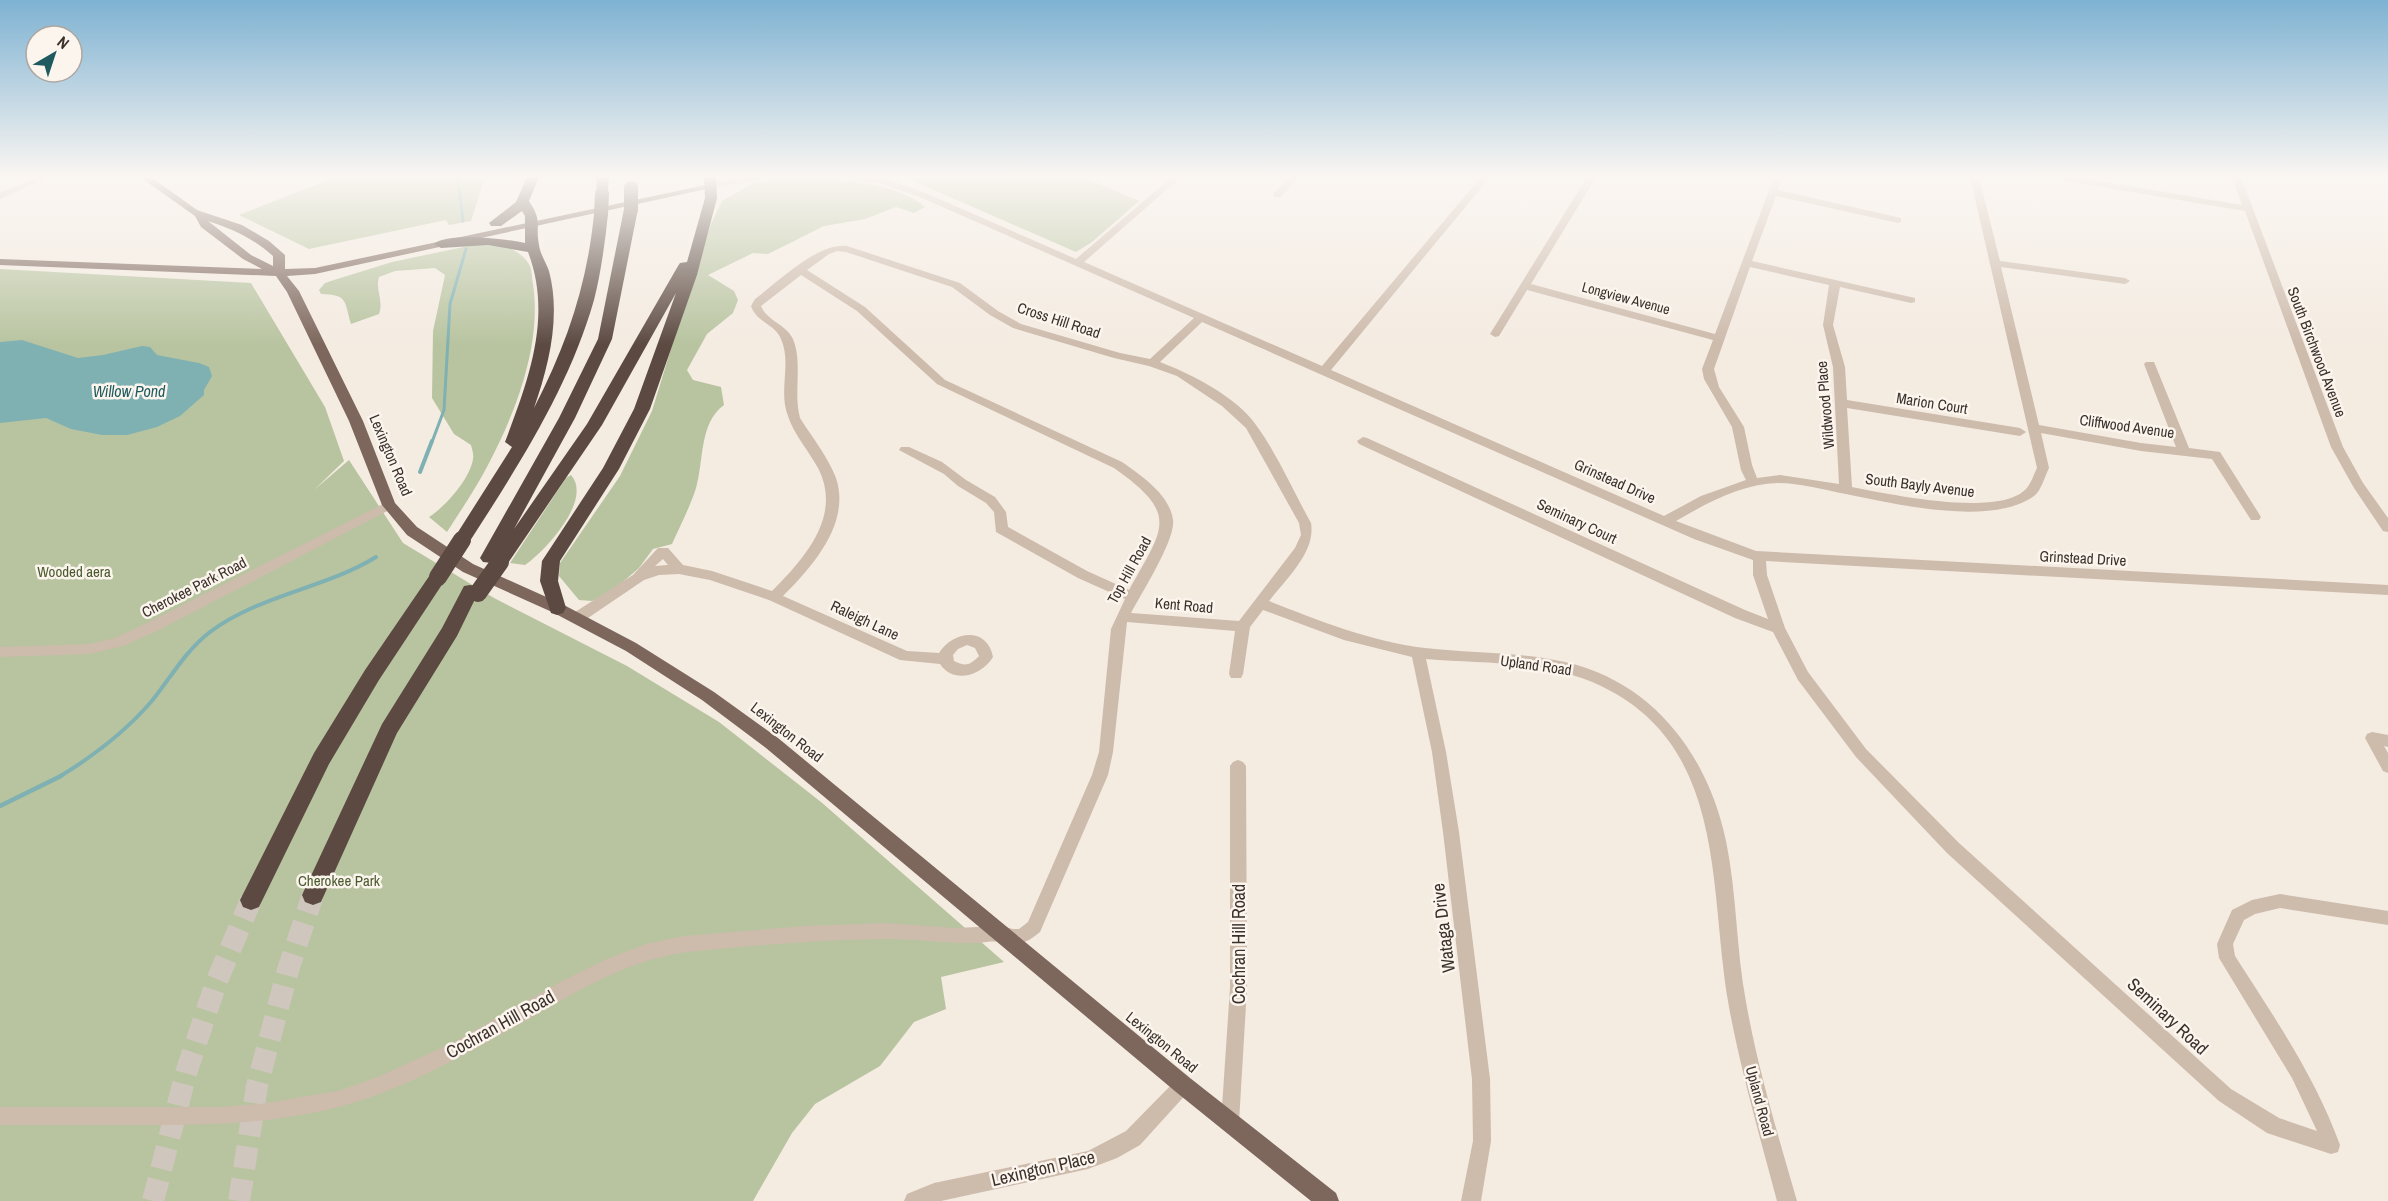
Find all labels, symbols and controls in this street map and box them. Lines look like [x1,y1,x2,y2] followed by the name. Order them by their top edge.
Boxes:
[24,24,84,84] north arrow
[53,31,74,54] text: N
[1580,278,1672,318] street label: Longview Avenue
[2282,284,2352,420] street label: South Birchwood Avenue
[1015,297,1103,343] street label: Cross Hill Road
[1811,360,1839,450] street label: Wildwood Place
[93,380,166,402] water label: Willow Pond
[1895,387,1970,419] street label: Marion Court
[2078,409,2176,443] street label: Cliffwood Avenue
[364,411,418,499] street label: Lexington Road
[1571,454,1659,508] street label: Grinstead Drive
[1864,468,1976,502] street label: South Bayly Avenue
[1534,493,1621,549] street label: Seminary Court
[1102,533,1156,607] street label: Top Hill Road
[2039,545,2127,571] street label: Grinstead Drive
[138,552,250,622] street label: Cherokee Park Road
[37,561,111,582] park label: Wooded aera
[1154,592,1214,618] street label: Kent Road
[827,595,903,645] street label: Raleigh Lane
[1499,650,1573,680] street label: Upland Road
[746,697,828,767] street label: Lexington Road
[298,870,381,891] park label: Cherokee Park
[1425,882,1461,974] street label: Wataga Drive
[1226,884,1251,1004] street label: Cochran Hill Road
[2122,972,2214,1060] street label: Seminary Road
[441,984,559,1064] street label: Cochran Hill Road
[1122,1007,1202,1077] street label: Lexington Road
[1741,1064,1779,1138] street label: Upland Road
[989,1144,1097,1192] street label: Lexington Place

